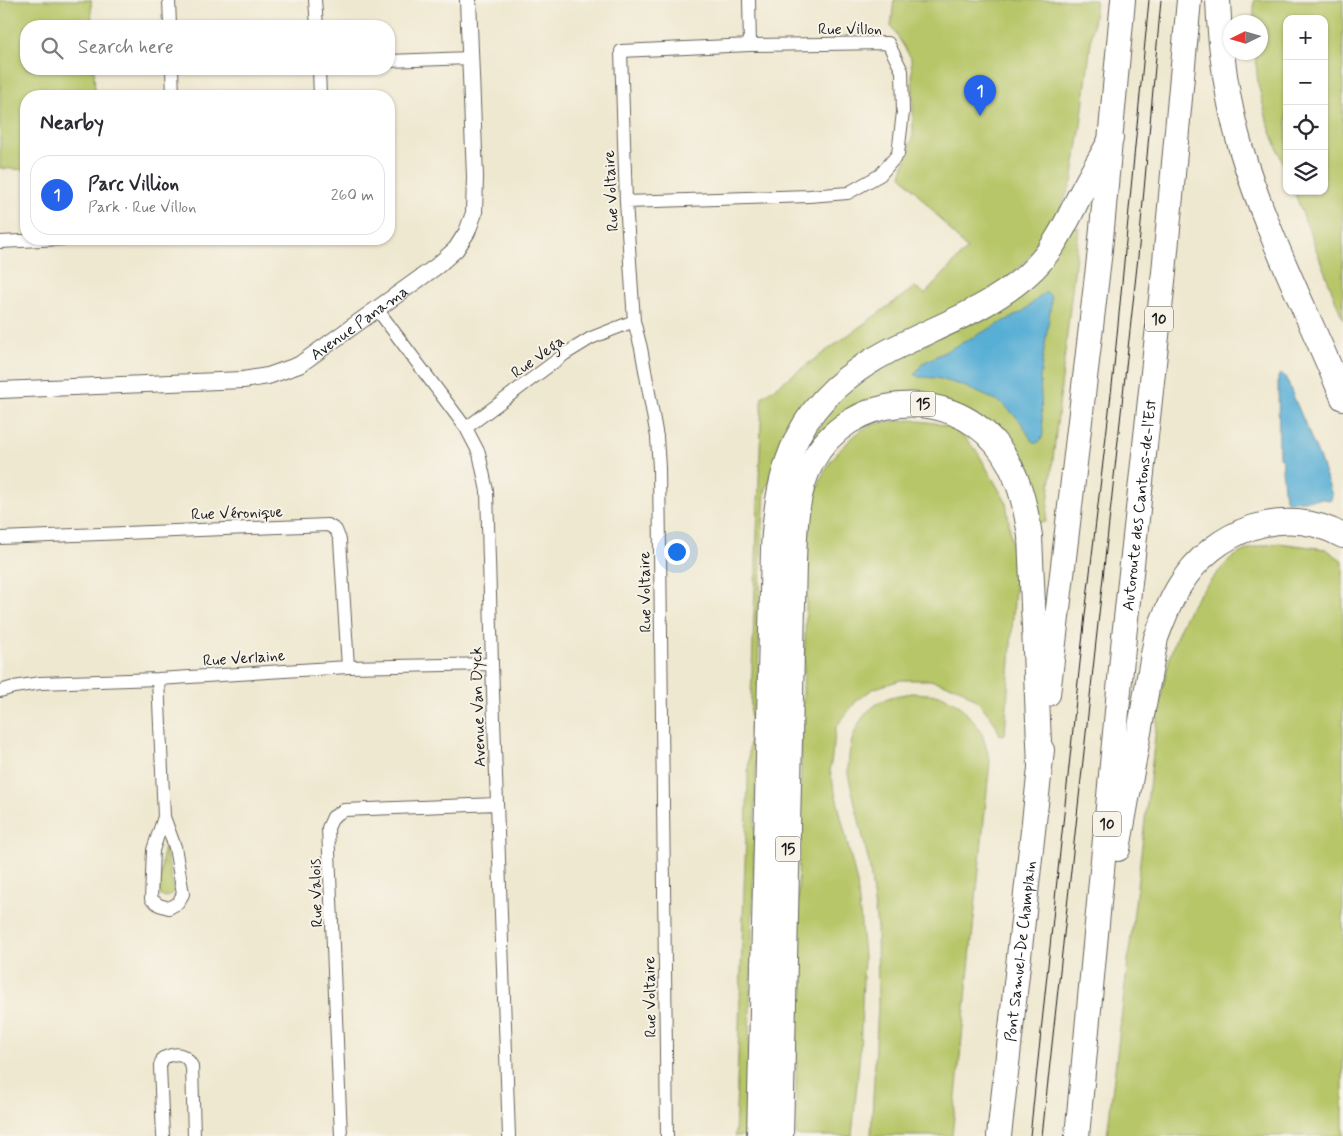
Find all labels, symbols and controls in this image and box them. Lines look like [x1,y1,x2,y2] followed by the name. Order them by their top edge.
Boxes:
[1223,15,1268,60] north arrow
[1283,15,1328,195] map controls
[1283,15,1328,60] button: +
[818,19,882,40] street label: Rue Villon
[20,20,395,75] search box
[38,34,66,62] icon: search
[78,35,174,60] text: Search here
[1283,60,1328,105] button: −
[964,75,996,116] pin: 1
[1283,105,1328,150] button: locate
[40,109,104,137] text: Nearby
[599,149,624,232] street label: Rue Voltaire
[1283,150,1328,195] button: layers
[88,172,179,197] text: Parc Villion
[53,185,61,206] text: 1
[331,185,374,206] text: 260 m
[88,197,196,218] text: Park · Rue Villon
[307,281,413,366] street label: Avenue Panama
[1145,306,1173,332] road number: 10
[507,331,569,384] street label: Rue Vega
[910,392,936,416] road number: 15
[1118,398,1162,612] street label: Autoroute des Cantons-de-l'Est
[191,501,284,526] street label: Rue Véronique
[664,539,690,565] your location
[634,551,657,633] street label: Rue Voltaire
[202,645,286,672] street label: Rue Verlaine
[466,646,491,767] street label: Avenue Van Dyck
[1093,812,1121,836] road number: 10
[776,836,800,862] road number: 15
[305,858,328,928] street label: Rue Valois
[1001,860,1042,1043] street label: Pont Samuel-De Champlain
[639,956,662,1038] street label: Rue Voltaire

